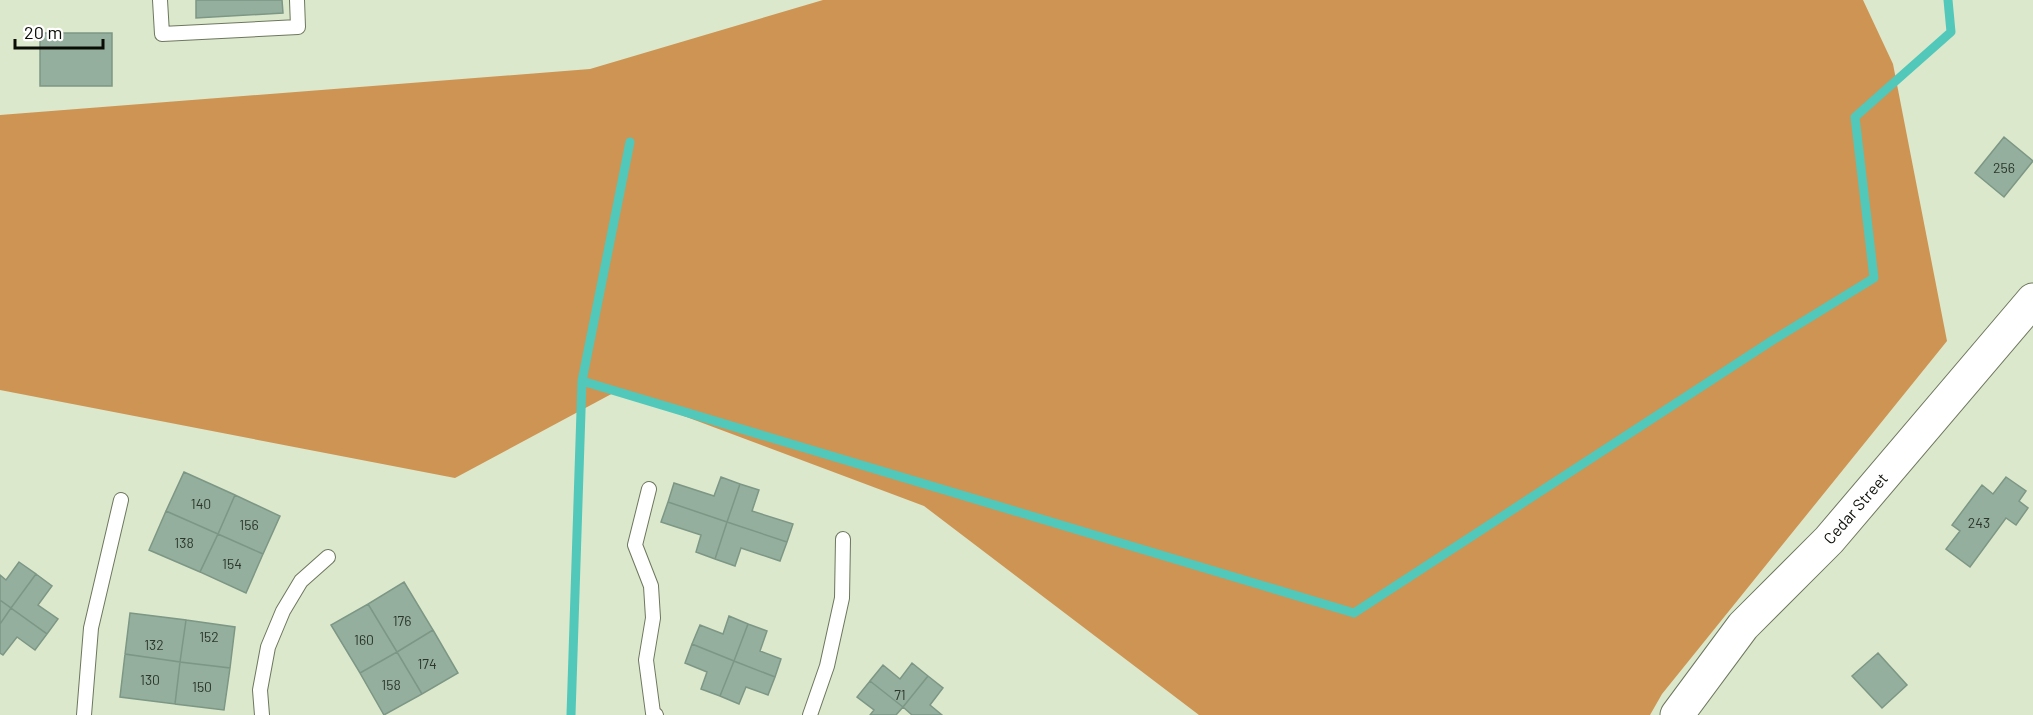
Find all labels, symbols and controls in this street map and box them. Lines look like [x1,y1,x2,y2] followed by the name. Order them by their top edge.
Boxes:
[15,12,104,50] scale bar
[24,21,62,43] text: 20 m
[1993,159,2015,176] house number: 256
[1819,469,1891,547] street label: Cedar Street
[191,495,211,512] house number: 140
[1968,514,1990,531] house number: 243
[239,516,259,533] house number: 156
[174,534,194,551] house number: 138
[222,555,242,572] house number: 154
[393,612,411,629] house number: 176
[199,628,219,645] house number: 152
[354,631,374,648] house number: 160
[144,636,164,653] house number: 132
[417,655,437,672] house number: 174
[140,671,160,688] house number: 130
[381,676,401,693] house number: 158
[192,678,212,695] house number: 150
[894,686,906,703] house number: 71

